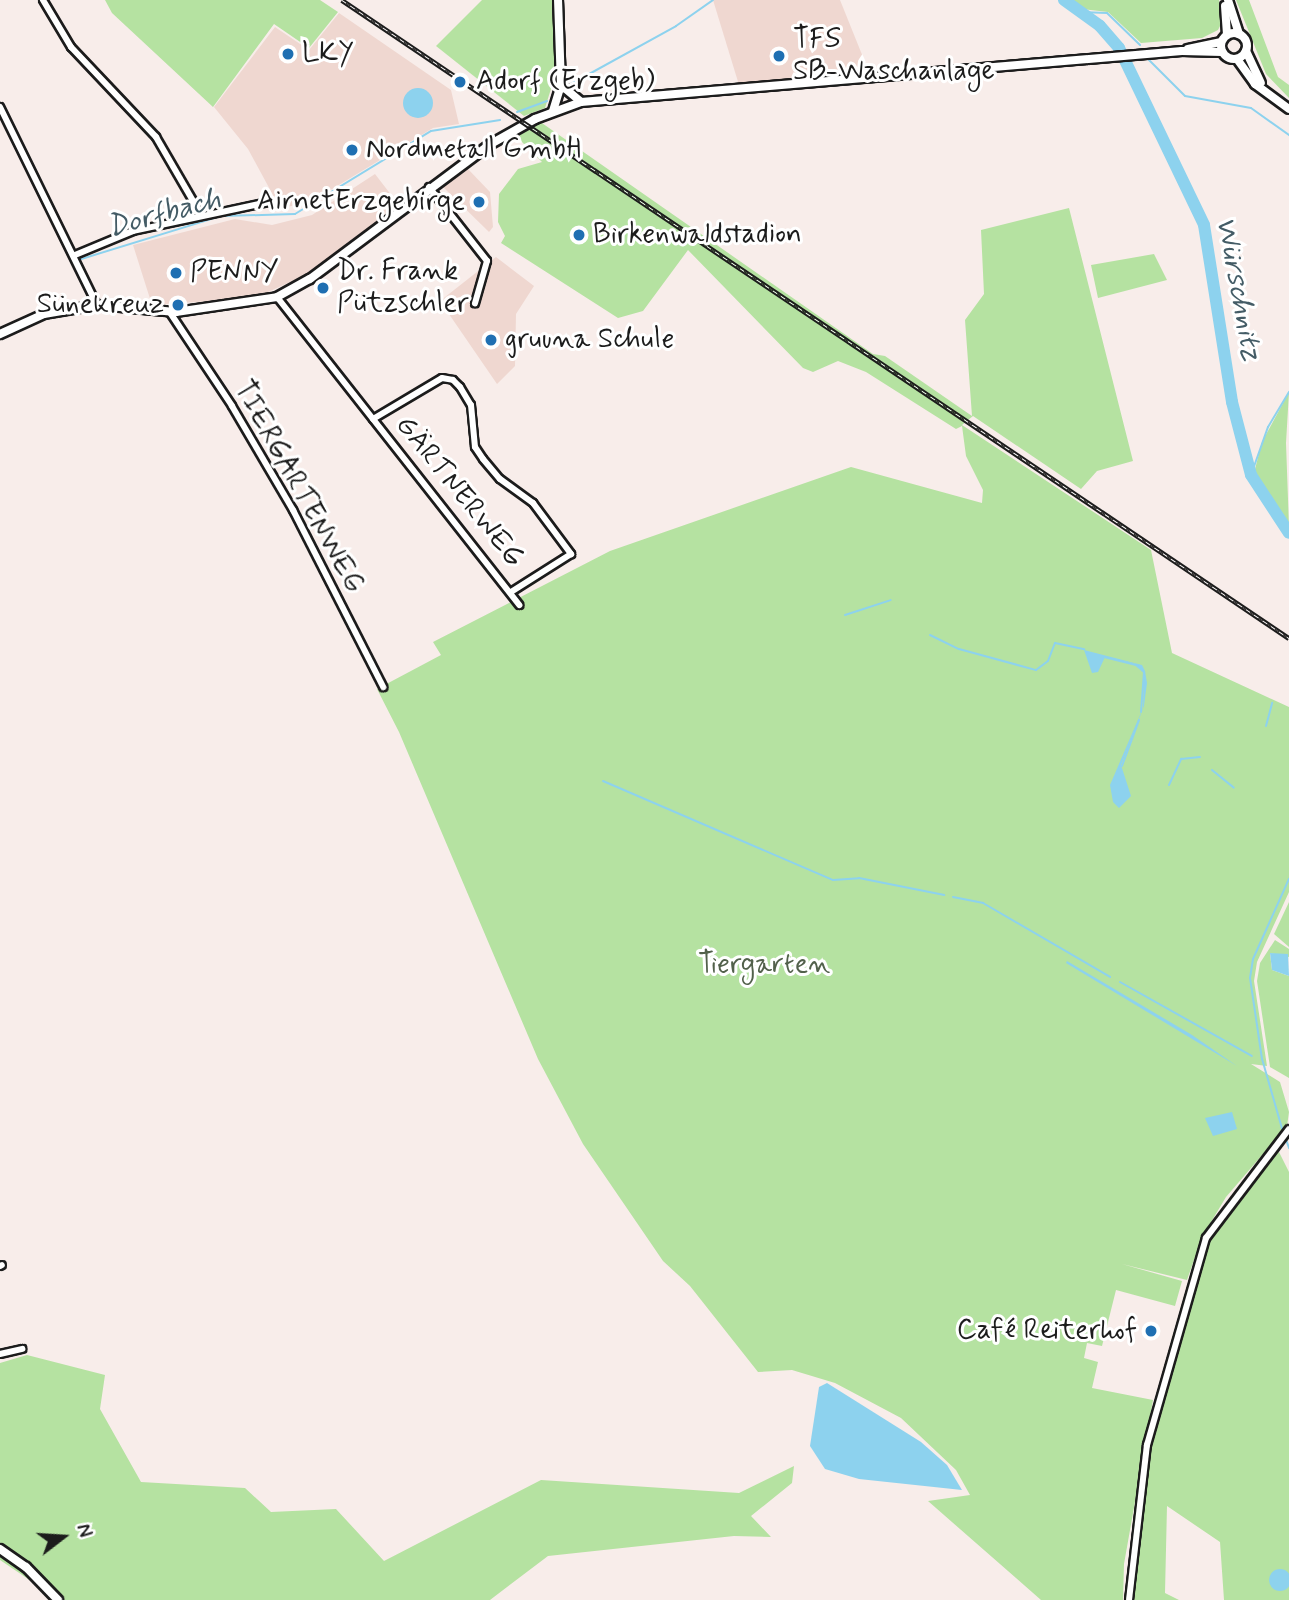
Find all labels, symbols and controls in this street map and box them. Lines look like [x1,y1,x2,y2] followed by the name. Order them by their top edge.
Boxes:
[793,23,995,89] place label: TFS SB-Waschanlage
[302,37,354,71] place label: LKY
[280,46,296,62] marker: LKY
[771,48,787,64] marker: TFS SB-Waschanlage
[476,65,655,99] place label: Adorf (Erzgeb)
[450,72,470,92] marker: Adorf (Erzgeb)
[366,133,582,167] place label: Nordmetall GmbH
[344,142,360,158] marker: Nordmetall GmbH
[103,182,225,246] water label: Dorfbach
[257,185,465,219] place label: AirnetErzgebirge
[471,194,487,210] marker: AirnetErzgebirge
[1206,214,1270,364] water label: Würschnitz
[593,218,802,252] place label: Birkenwaldstadion
[571,227,587,243] marker: Birkenwaldstadion
[337,255,469,321] place label: Dr. Frank Pützschler
[190,256,279,290] place label: PENNY
[168,265,184,281] marker: PENNY
[315,280,331,296] marker: Dr. Frank Pützschler
[37,288,164,322] place label: Sünekreuz
[170,297,186,313] marker: Sünekreuz
[505,323,674,357] place label: gruuna Schule
[483,332,499,348] marker: gruuna Schule
[226,375,370,599] street label: TIERGARTENWEG
[388,409,530,575] street label: GÄRTNERWEG
[698,948,830,982] park label: Tiergarten
[957,1314,1137,1348] place label: Café Reiterhof
[1143,1323,1159,1339] marker: Café Reiterhof
[28,1502,98,1572] north arrow
[70,1521,97,1540] text: N

